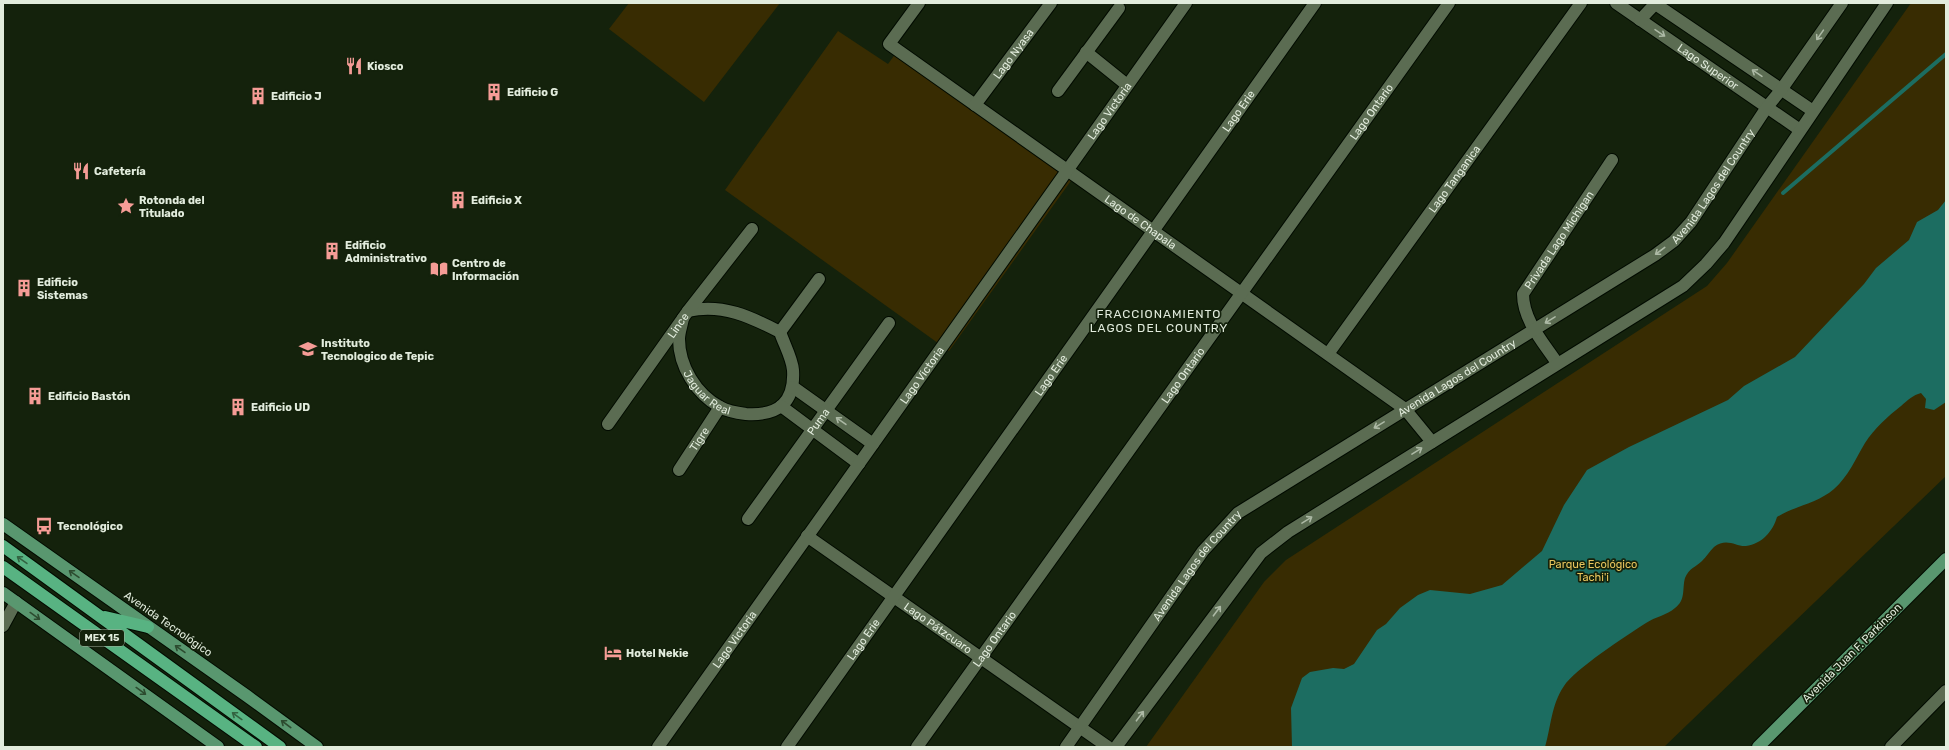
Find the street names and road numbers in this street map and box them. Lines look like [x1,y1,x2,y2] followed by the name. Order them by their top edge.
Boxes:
[990,26,1036,81] street label: Lago Nyasa
[1675,41,1742,93] street label: Lago Superior
[1085,80,1134,142] street label: Lago Victoria
[1347,81,1396,142] street label: Lago Ontario
[1219,88,1257,134] street label: Lago Erie
[1668,127,1757,246] street label: Avenida Lagos del Country
[1426,143,1483,215] street label: Lago Tanganica
[1522,188,1596,292] street label: Privada Lago Michigan
[1102,192,1179,252] street label: Lago de Chapala
[665,310,691,340] street label: Lince
[1395,336,1518,419] street label: Avenida Lagos del Country
[897,344,947,406] street label: Lago Victoria
[1158,345,1207,406] street label: Lago Ontario
[1032,352,1070,398] street label: Lago Erie
[681,368,732,417] street label: Jaguar Real
[804,406,832,437] street label: Puma
[687,425,712,453] street label: Tigre
[1150,507,1244,623] street label: Avenida Lagos del Country
[121,589,215,659] street label: Avenida Tecnológico
[902,600,974,656] street label: Lago Pátzcuaro
[1800,601,1904,705] street label: Avenida Juan F. Parkinson
[710,608,759,670] street label: Lago Victoria
[970,608,1019,669] street label: Lago Ontario
[844,616,882,663] street label: Lago Erie
[80,630,124,646] road number: MEX 15

